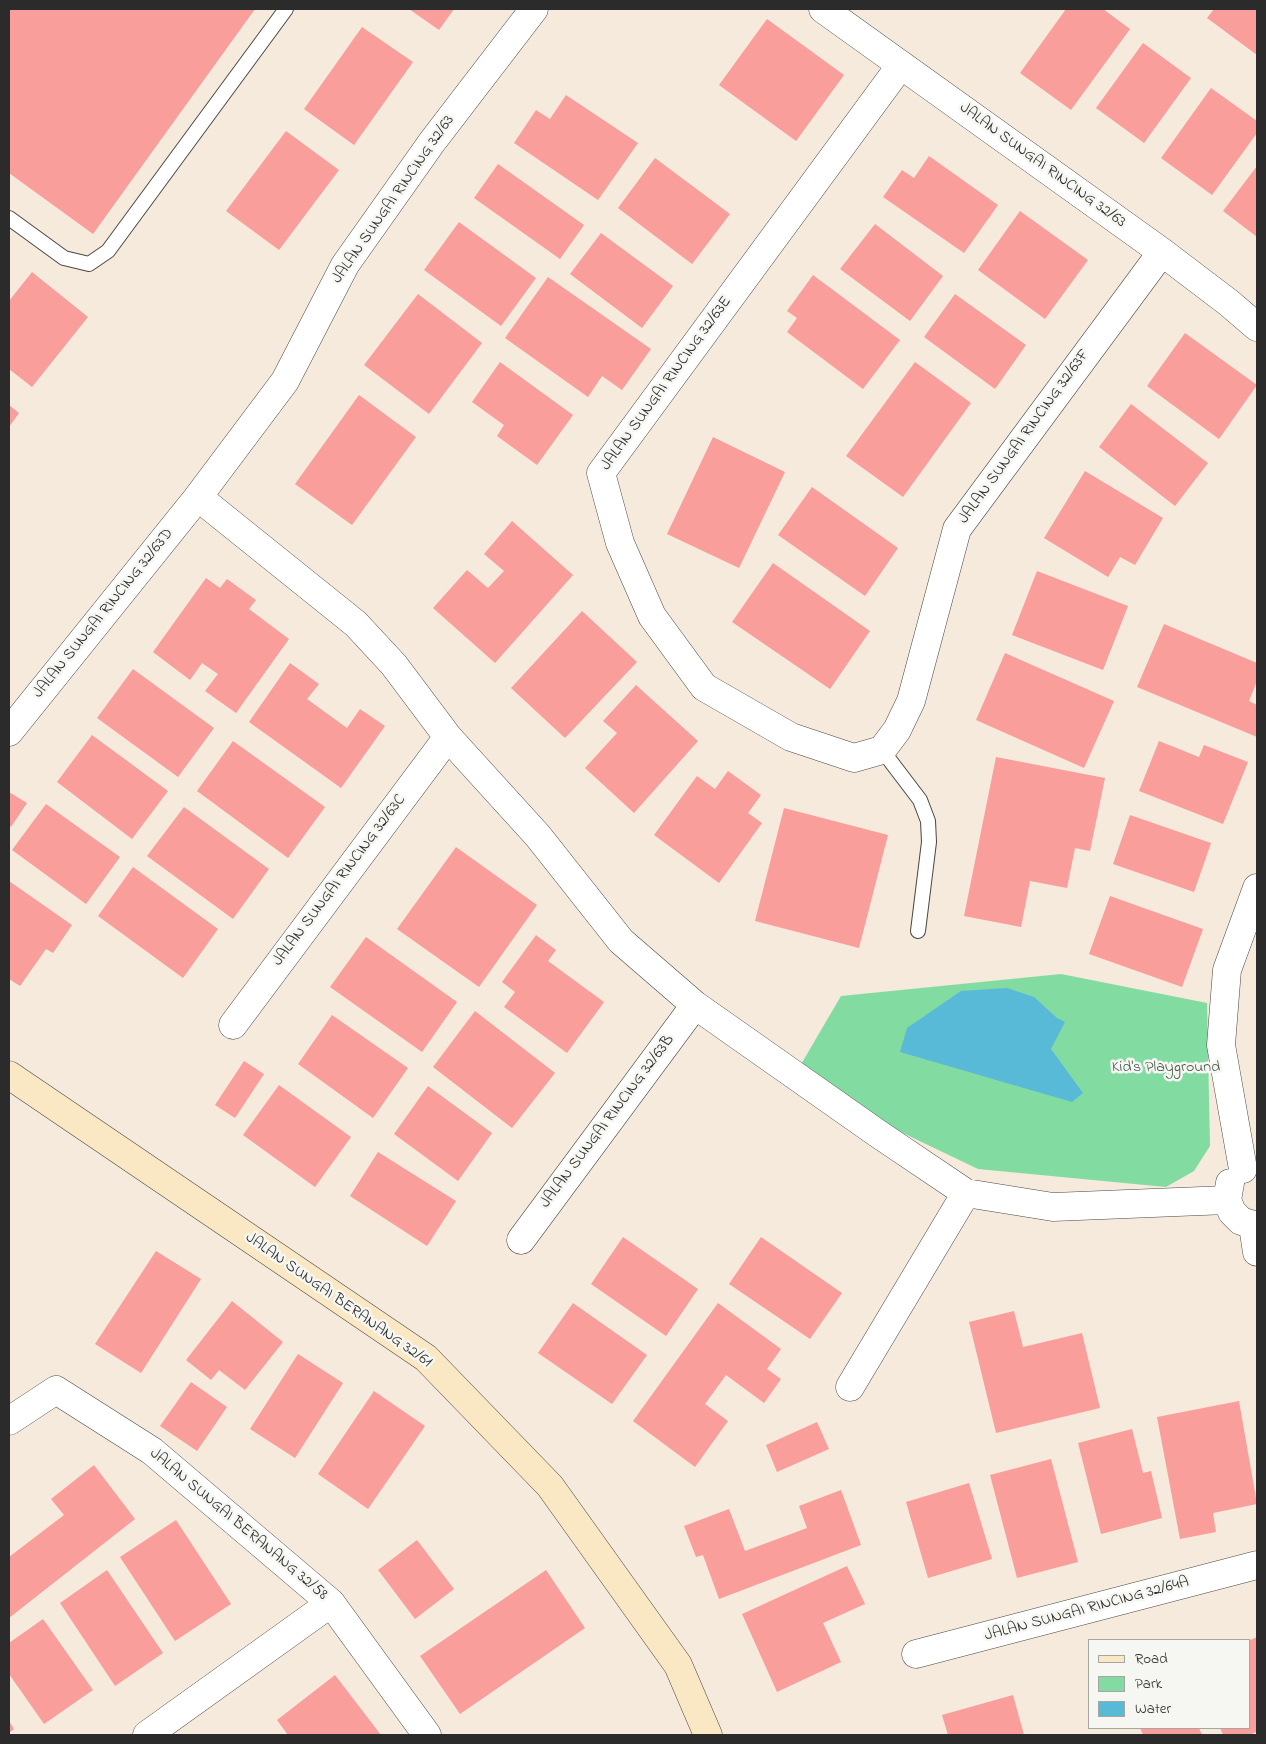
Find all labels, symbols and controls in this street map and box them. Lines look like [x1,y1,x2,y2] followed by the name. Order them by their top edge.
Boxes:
[955,99,1129,233] street label: JALAN SUNGAI RINCING 32/63
[328,112,460,288] street label: JALAN SUNGAI RINCING 32/63
[597,293,737,475] street label: JALAN SUNGAI RINCING 32/63E
[955,346,1095,528] street label: JALAN SUNGAI RINCING 32/63F
[30,525,178,703] street label: JALAN SUNGAI RINCING 32/63D
[269,791,411,971] street label: JALAN SUNGAI RINCING 32/63C
[537,1032,679,1212] street label: JALAN SUNGAI RINCING 32/63B
[1112,1058,1220,1078] park label: Kid's Playground
[241,1229,435,1373] street label: JALAN SUNGAI BERANANG 32/61
[145,1445,331,1605] street label: JALAN SUNGAI BERANANG 32/58
[983,1573,1191,1647] street label: JALAN SUNGAI RINCING 32/64A
[1088,1639,1251,1729] legend
[1135,1648,1168,1670] text: Road
[1135,1673,1162,1695] text: Park
[1135,1698,1171,1720] text: Water

